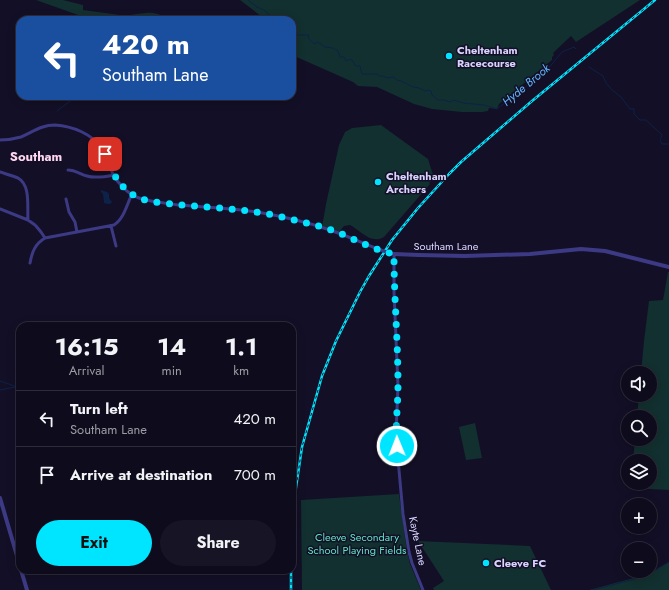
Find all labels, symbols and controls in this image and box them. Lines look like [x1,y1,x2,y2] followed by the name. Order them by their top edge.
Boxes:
[102,24,190,65] text: 420 m
[36,32,88,84] icon: left
[457,42,518,71] place label: Cheltenham Racecourse
[444,51,454,61] marker: Cheltenham Racecourse
[498,59,555,110] water label: Hyde Brook
[102,62,209,88] text: Southam Lane
[88,137,122,171] pin
[94,143,116,165] icon: arrive
[10,147,62,166] district label: Southam
[385,168,447,197] place label: Cheltenham Archers
[373,177,383,187] marker: Cheltenham Archers
[413,238,479,254] street label: Southam Lane
[55,329,118,364] text: 16:15
[157,329,186,364] text: 14
[225,329,257,364] text: 1.1
[69,361,105,380] text: Arrival
[162,361,182,380] text: min
[233,361,249,380] text: km
[621,366,657,578] map controls
[621,366,657,402] button: sound
[70,398,128,420] text: Turn left
[36,408,58,430] icon: left
[234,408,276,430] text: 420 m
[621,410,657,446] button: search
[70,420,147,439] text: Southam Lane
[376,425,418,467] position arrow
[621,454,657,490] button: layers
[36,464,58,486] icon: arrive
[70,464,212,486] text: Arrive at destination
[234,464,276,486] text: 700 m
[621,498,657,534] button: +
[405,515,431,567] street label: Kayte Lane
[36,520,152,566] button: Exit
[160,520,276,566] button: Share
[308,529,407,558] park label: Cleeve Secondary School Playing Fields
[621,542,657,578] button: −
[494,555,546,571] place label: Cleeve FC
[481,558,491,568] marker: Cleeve FC

